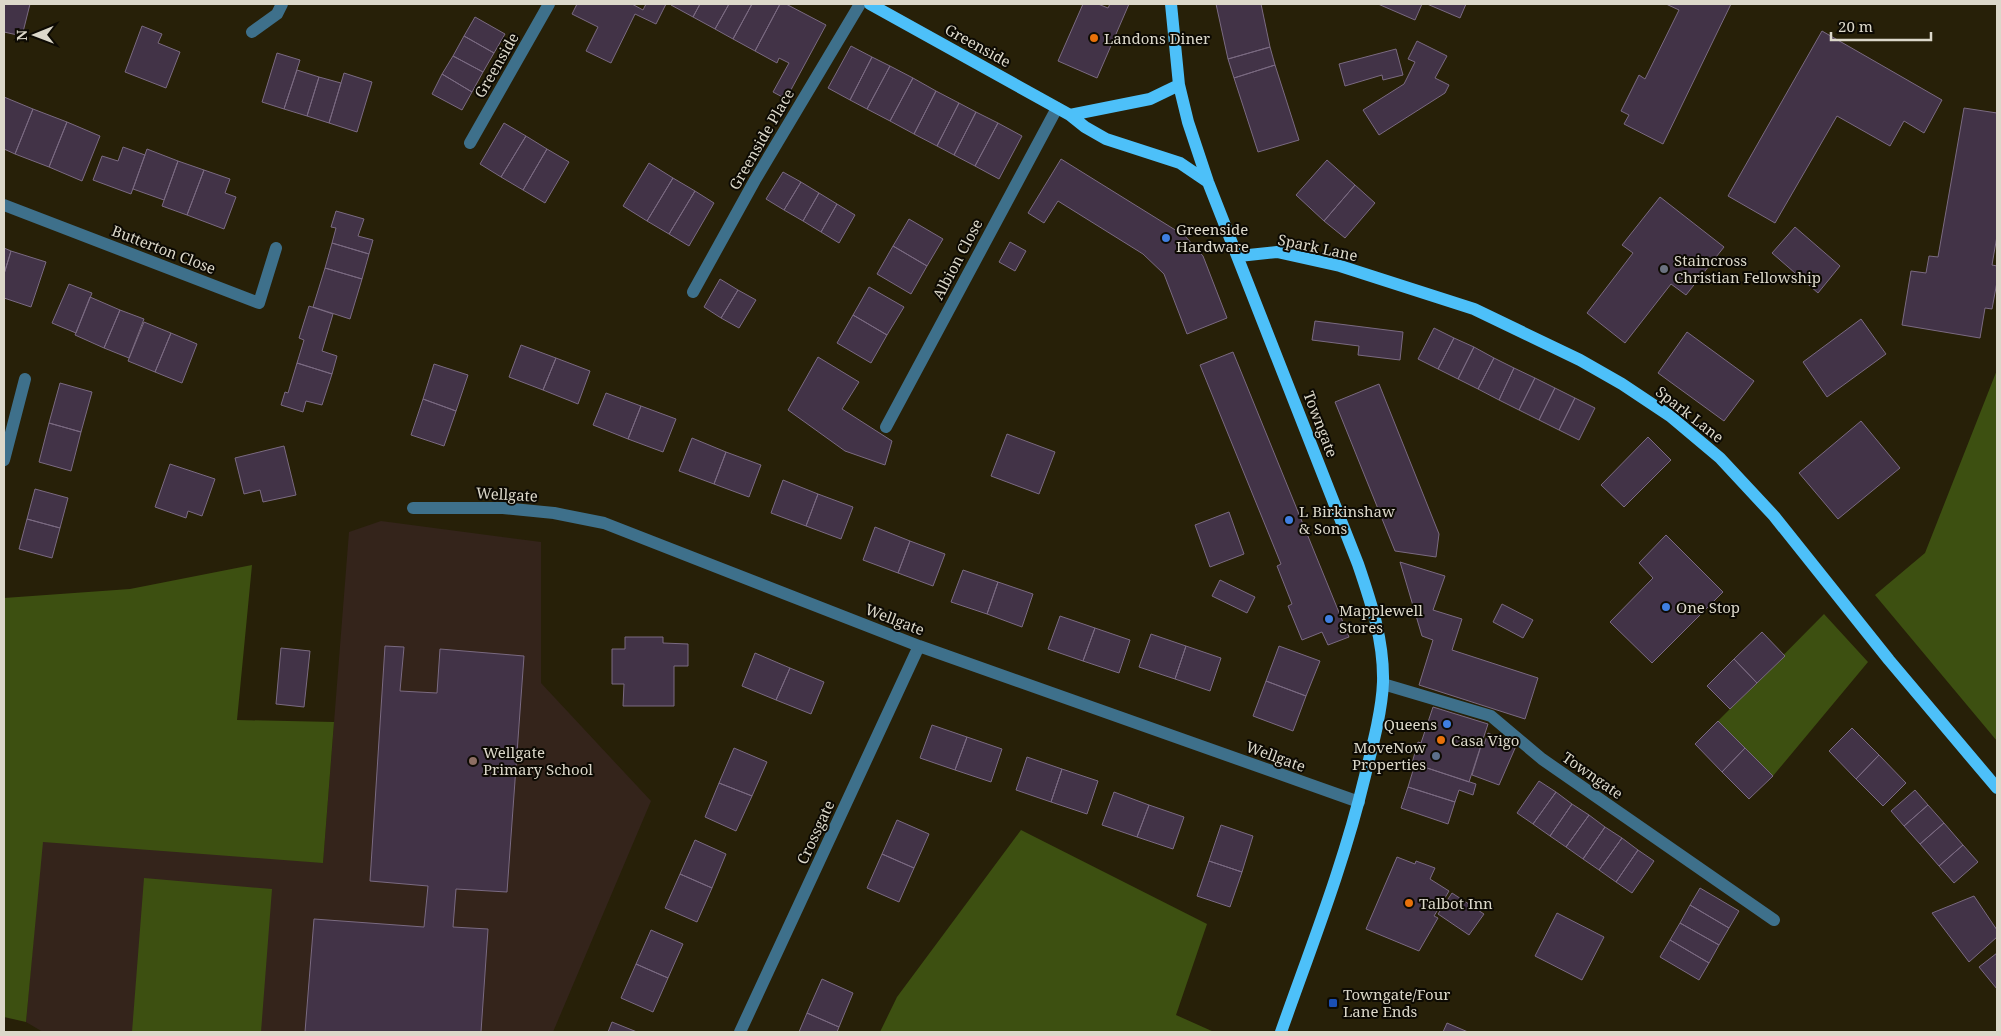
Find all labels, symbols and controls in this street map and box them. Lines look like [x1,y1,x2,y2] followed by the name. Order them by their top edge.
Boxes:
[10,10,60,60] north arrow
[1831,10,1931,42] scale bar
[1838,16,1873,36] text: 20 m
[942,19,1014,71] street label: Greenside
[1104,28,1210,48] place label: Landons Diner
[469,29,523,101] street label: Greenside
[12,30,31,41] text: N
[1088,32,1100,44] marker: Landons Diner
[724,85,798,193] street label: Greenside Place
[927,215,987,303] street label: Albion Close
[1176,219,1249,256] place label: Greenside Hardware
[109,220,219,278] street label: Butterton Close
[1276,229,1360,265] street label: Spark Lane
[1160,232,1172,244] marker: Greenside Hardware
[1674,250,1821,287] place label: Staincross Christian Fellowship
[1658,263,1670,275] marker: Staincross Christian Fellowship
[1652,381,1728,447] street label: Spark Lane
[1299,388,1343,460] street label: Towngate
[476,482,538,506] street label: Wellgate
[1299,501,1395,538] place label: L Birkinshaw & Sons
[1283,514,1295,526] marker: L Birkinshaw & Sons
[1676,597,1740,617] place label: One Stop
[862,599,928,639] street label: Wellgate
[1339,600,1423,637] place label: Mapplewell Stores
[1660,601,1672,613] marker: One Stop
[1323,613,1335,625] marker: Mapplewell Stores
[1384,714,1437,734] place label: Queens
[1441,718,1453,730] marker: Queens
[1451,730,1519,750] place label: Casa Vigo
[1435,734,1447,746] marker: Casa Vigo
[1243,736,1309,776] street label: Wellgate
[1352,737,1426,774] place label: MoveNow Properties
[483,742,593,779] place label: Wellgate Primary School
[1559,747,1627,803] street label: Towngate
[1430,750,1442,762] marker: MoveNow Properties
[467,755,479,767] marker: Wellgate Primary School
[792,797,838,867] street label: Crossgate
[1419,893,1493,913] place label: Talbot Inn
[1403,897,1415,909] marker: Talbot Inn
[1343,984,1450,1021] place label: Towngate/Four Lane Ends
[1327,997,1339,1009] marker: Towngate/Four Lane Ends

